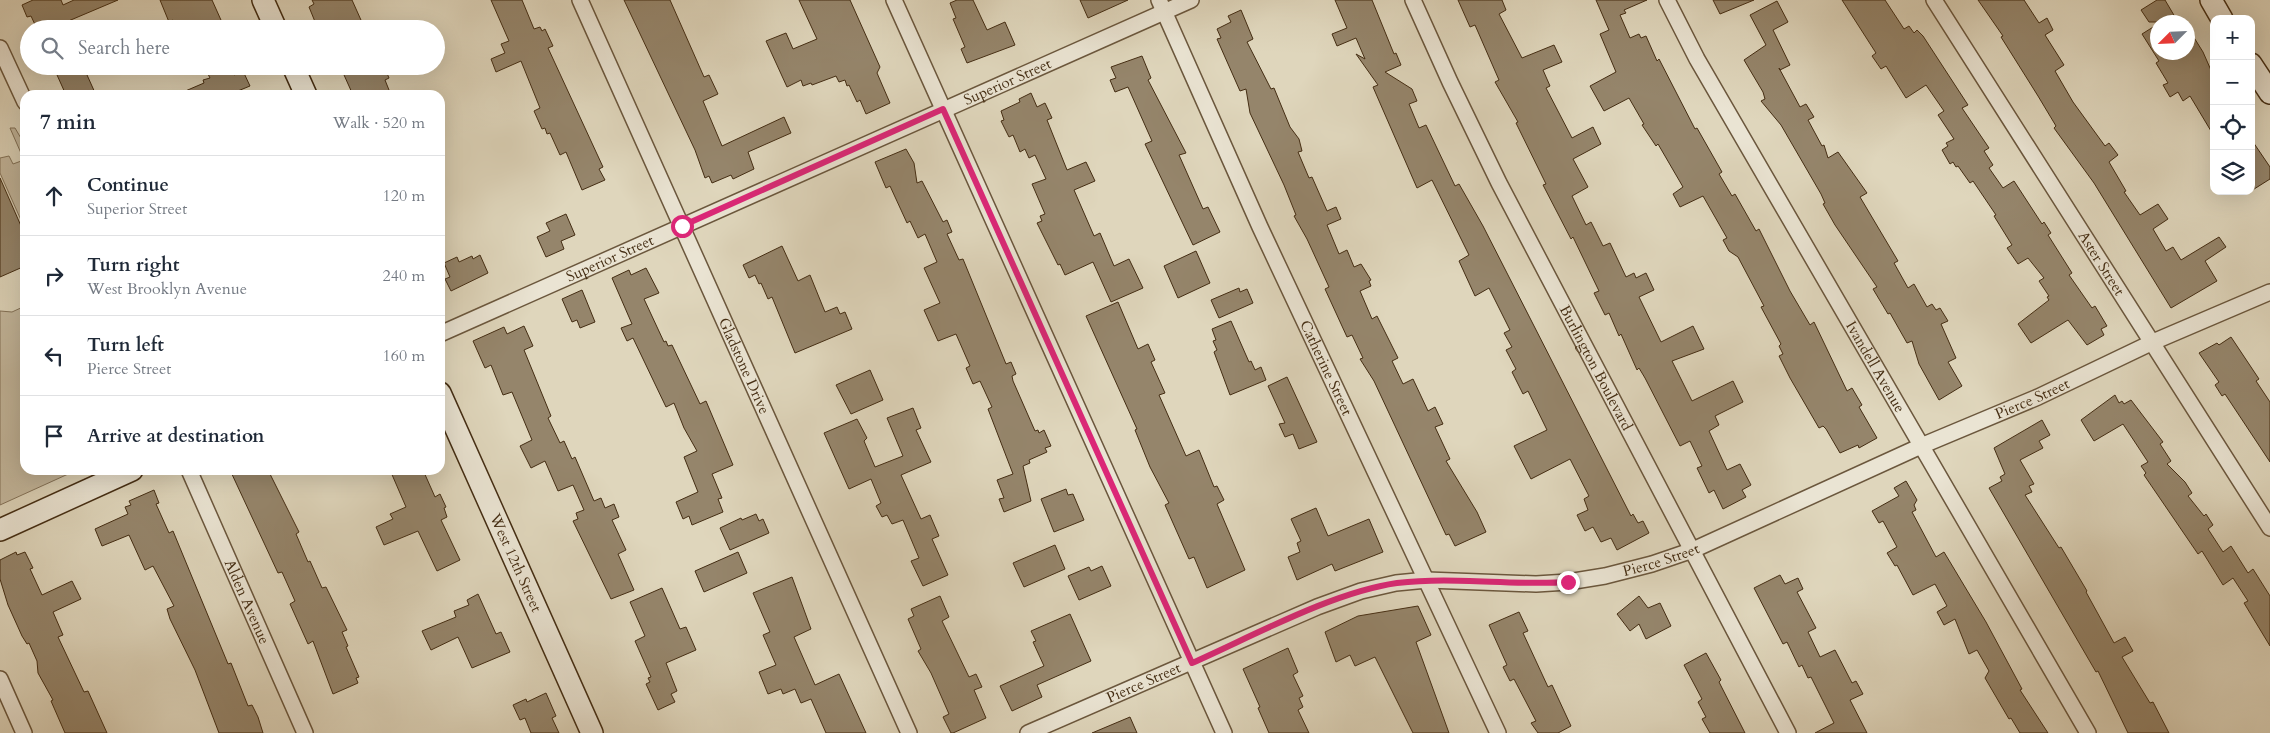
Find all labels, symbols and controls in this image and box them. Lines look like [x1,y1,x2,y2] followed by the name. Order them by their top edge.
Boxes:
[2150,15,2195,60] north arrow
[2210,15,2255,195] map controls
[2210,15,2255,60] button: +
[20,20,445,75] search box
[38,34,66,62] icon: search
[78,35,170,61] text: Search here
[960,53,1055,110] street label: Superior Street
[2210,60,2255,105] button: −
[2210,105,2255,150] button: locate
[40,108,96,137] text: 7 min
[333,112,425,134] text: Walk · 520 m
[2210,150,2255,195] button: layers
[87,172,169,198] text: Continue
[40,182,68,210] icon: ahead
[383,185,425,207] text: 120 m
[87,198,187,220] text: Superior Street
[671,215,694,238] route start
[2073,227,2130,300] street label: Aster Street
[563,230,657,287] street label: Superior Street
[87,252,179,278] text: Turn right
[40,262,68,290] icon: right
[383,265,425,287] text: 240 m
[87,278,247,300] text: West Brooklyn Avenue
[1555,302,1637,434] street label: Burlington Boulevard
[714,314,775,417] street label: Gladstone Drive
[1295,317,1357,419] street label: Catherine Street
[1841,317,1910,416] street label: Ivandell Avenue
[87,332,164,358] text: Turn left
[40,342,68,370] icon: left
[383,345,425,367] text: 160 m
[87,358,171,380] text: Pierce Street
[1992,373,2073,424] street label: Pierce Street
[40,422,68,450] icon: arrive
[87,423,264,449] text: Arrive at destination
[485,510,547,615] street label: West 12th Street
[1621,538,1703,581] street label: Pierce Street
[220,556,275,647] street label: Alden Avenue
[1557,571,1580,594] route end
[1103,658,1184,708] street label: Pierce Street

